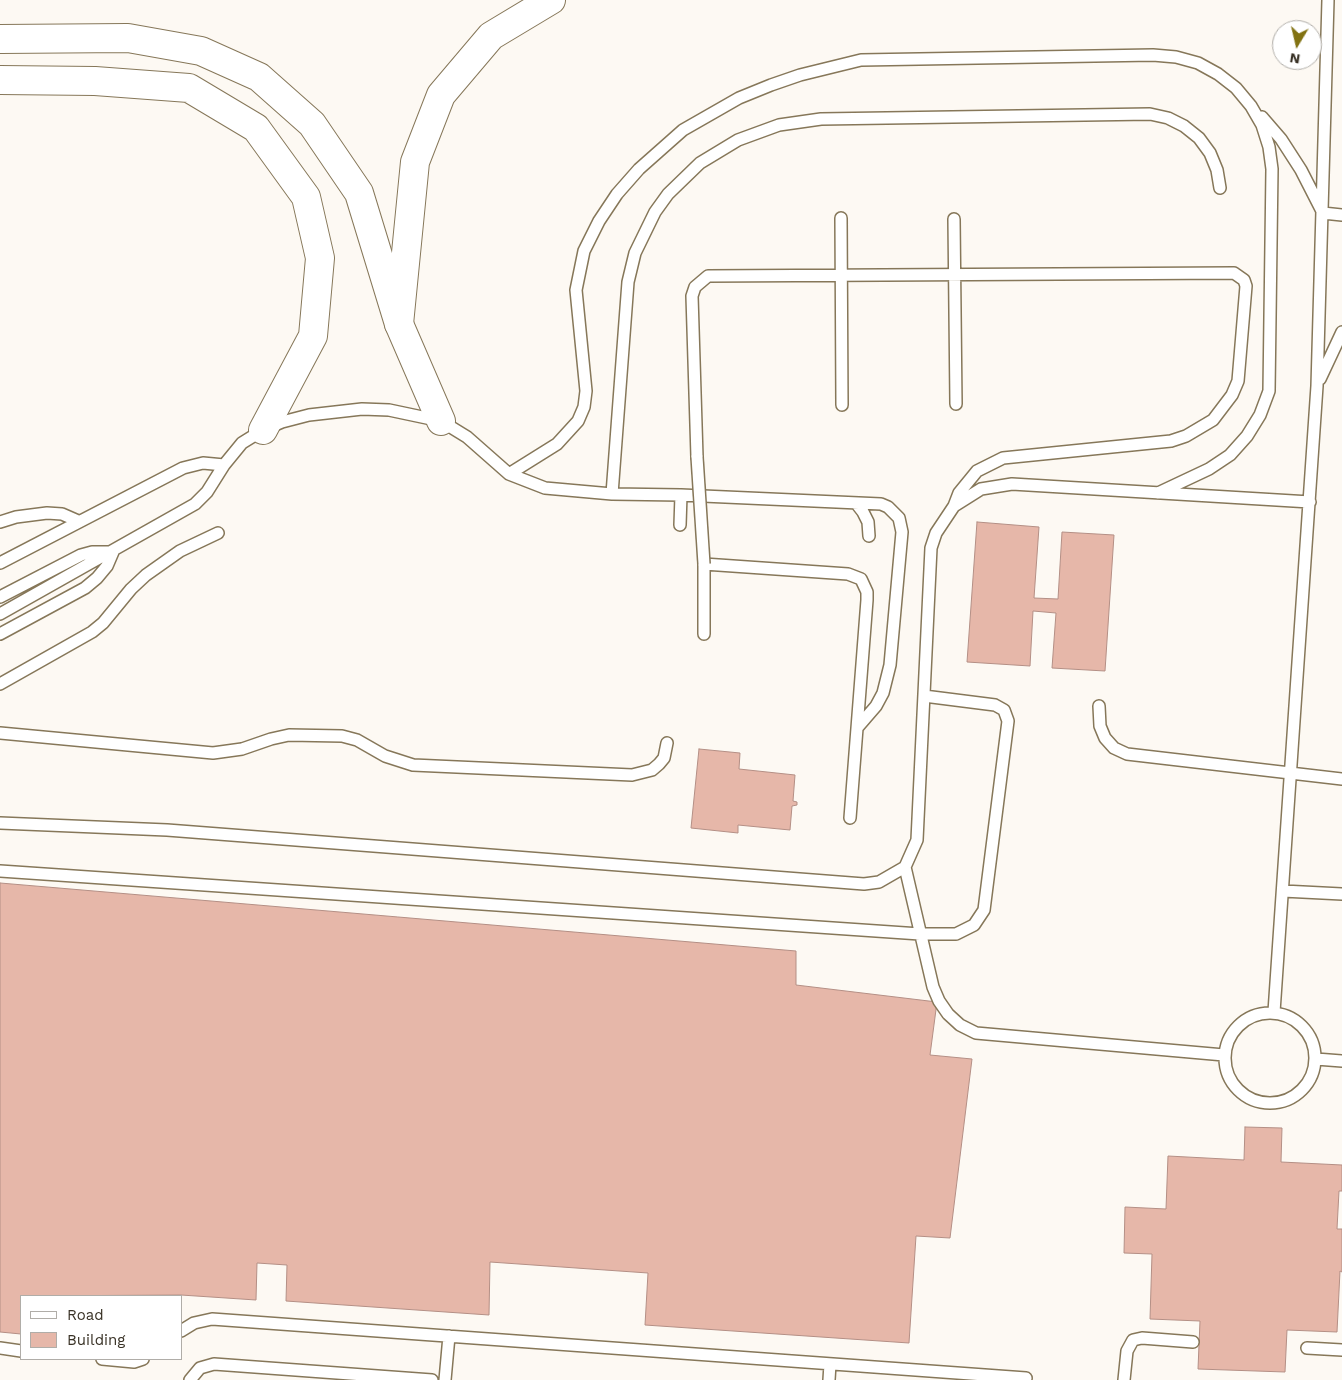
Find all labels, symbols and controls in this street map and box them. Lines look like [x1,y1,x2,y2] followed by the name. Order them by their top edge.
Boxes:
[1272,20,1322,70] north arrow
[1288,50,1301,68] text: N
[20,1295,182,1360] legend
[67,1306,104,1324] text: Road
[67,1331,125,1349] text: Building

